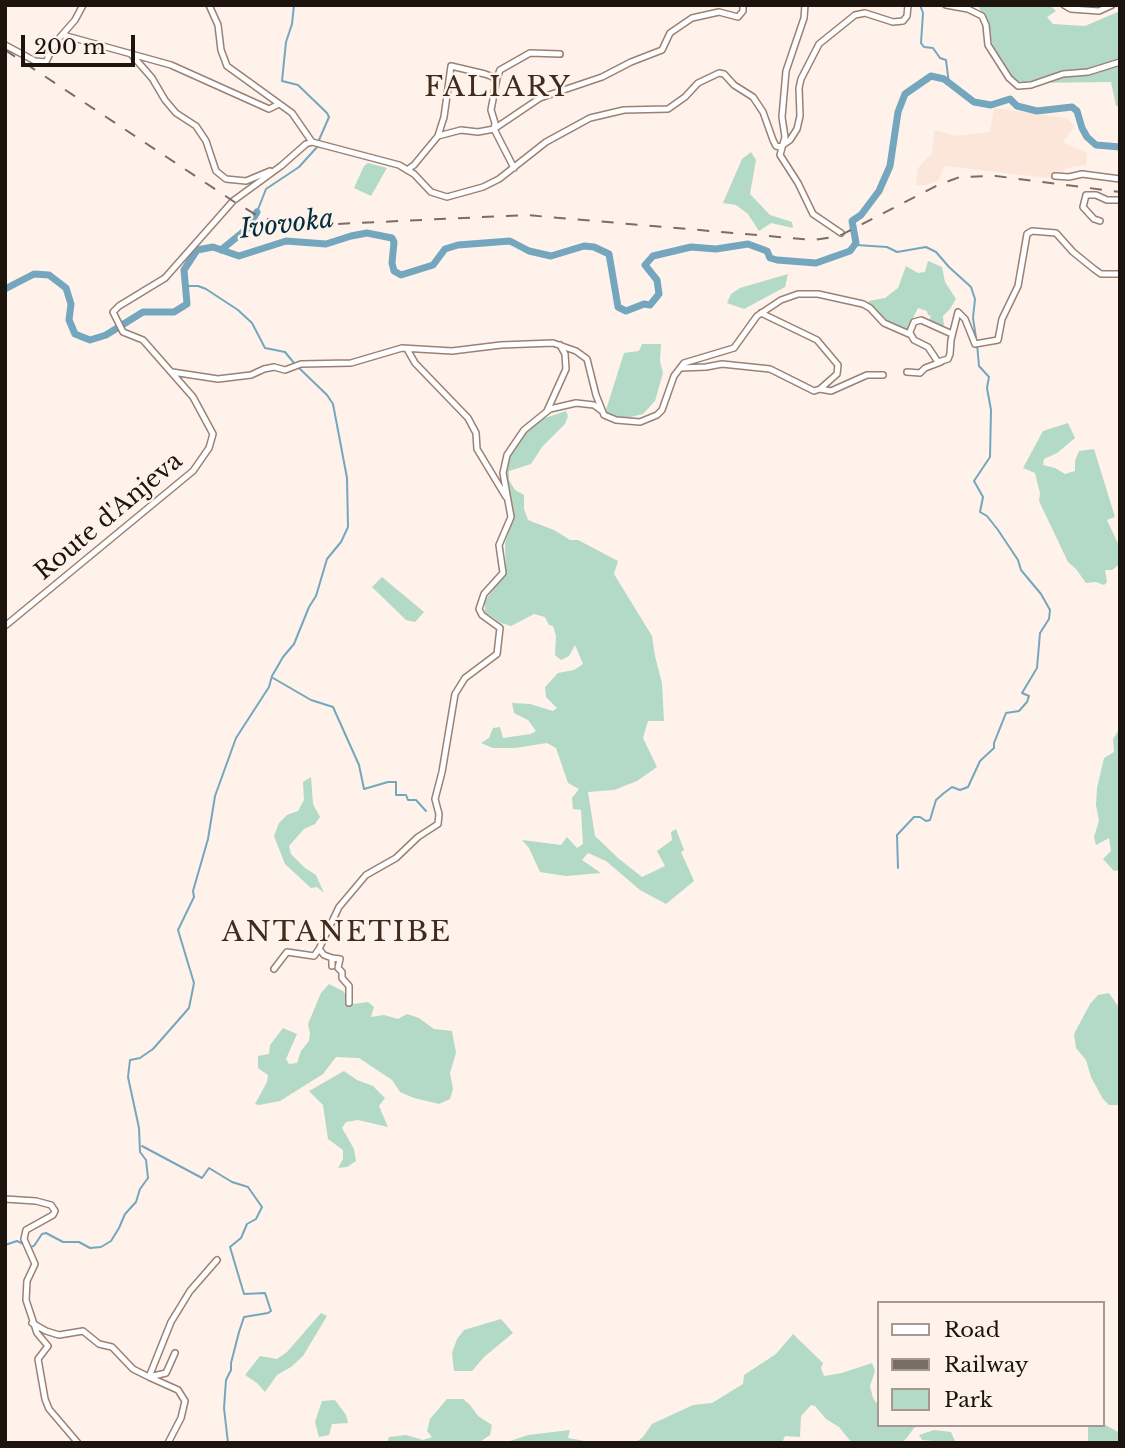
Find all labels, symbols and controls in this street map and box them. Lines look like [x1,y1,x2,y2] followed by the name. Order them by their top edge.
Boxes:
[24,21,138,65] scale bar
[34,34,105,60] text: 200 m
[425,71,571,105] district label: FALIARY
[238,204,336,246] water label: Ivovoka
[30,447,188,587] street label: Route d'Anjeva
[223,916,451,950] district label: ANTANETIBE
[876,1301,1104,1427] legend
[944,1317,1000,1343] text: Road
[944,1352,1028,1378] text: Railway
[944,1387,993,1413] text: Park

